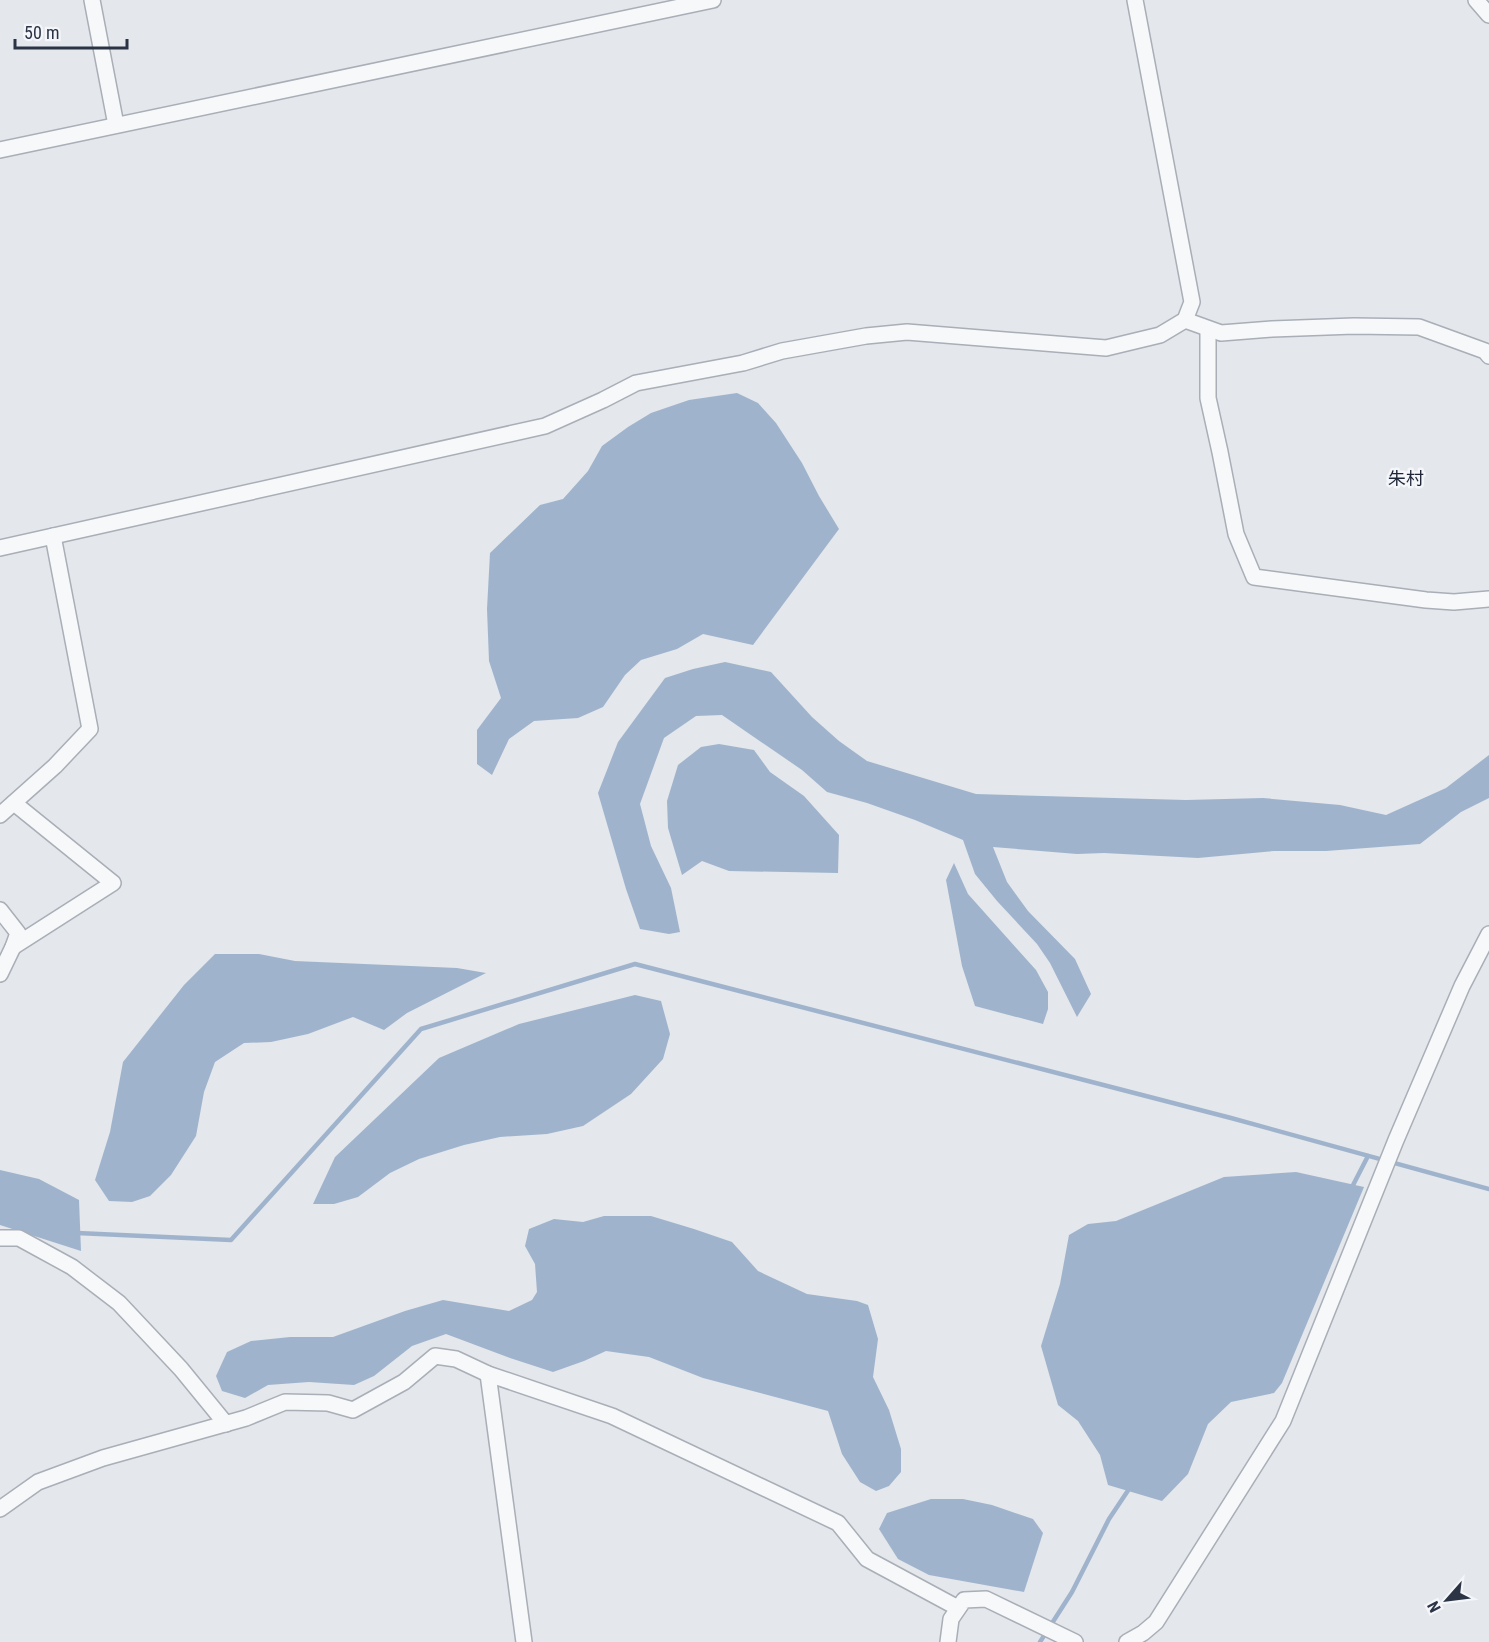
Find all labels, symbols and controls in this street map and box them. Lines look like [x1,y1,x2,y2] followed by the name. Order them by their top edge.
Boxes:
[15,12,128,50] scale bar
[24,22,59,43] text: 50 m
[1388,468,1424,489] district label: 朱村
[1417,1570,1477,1630] north arrow
[1424,1598,1445,1616] text: N

